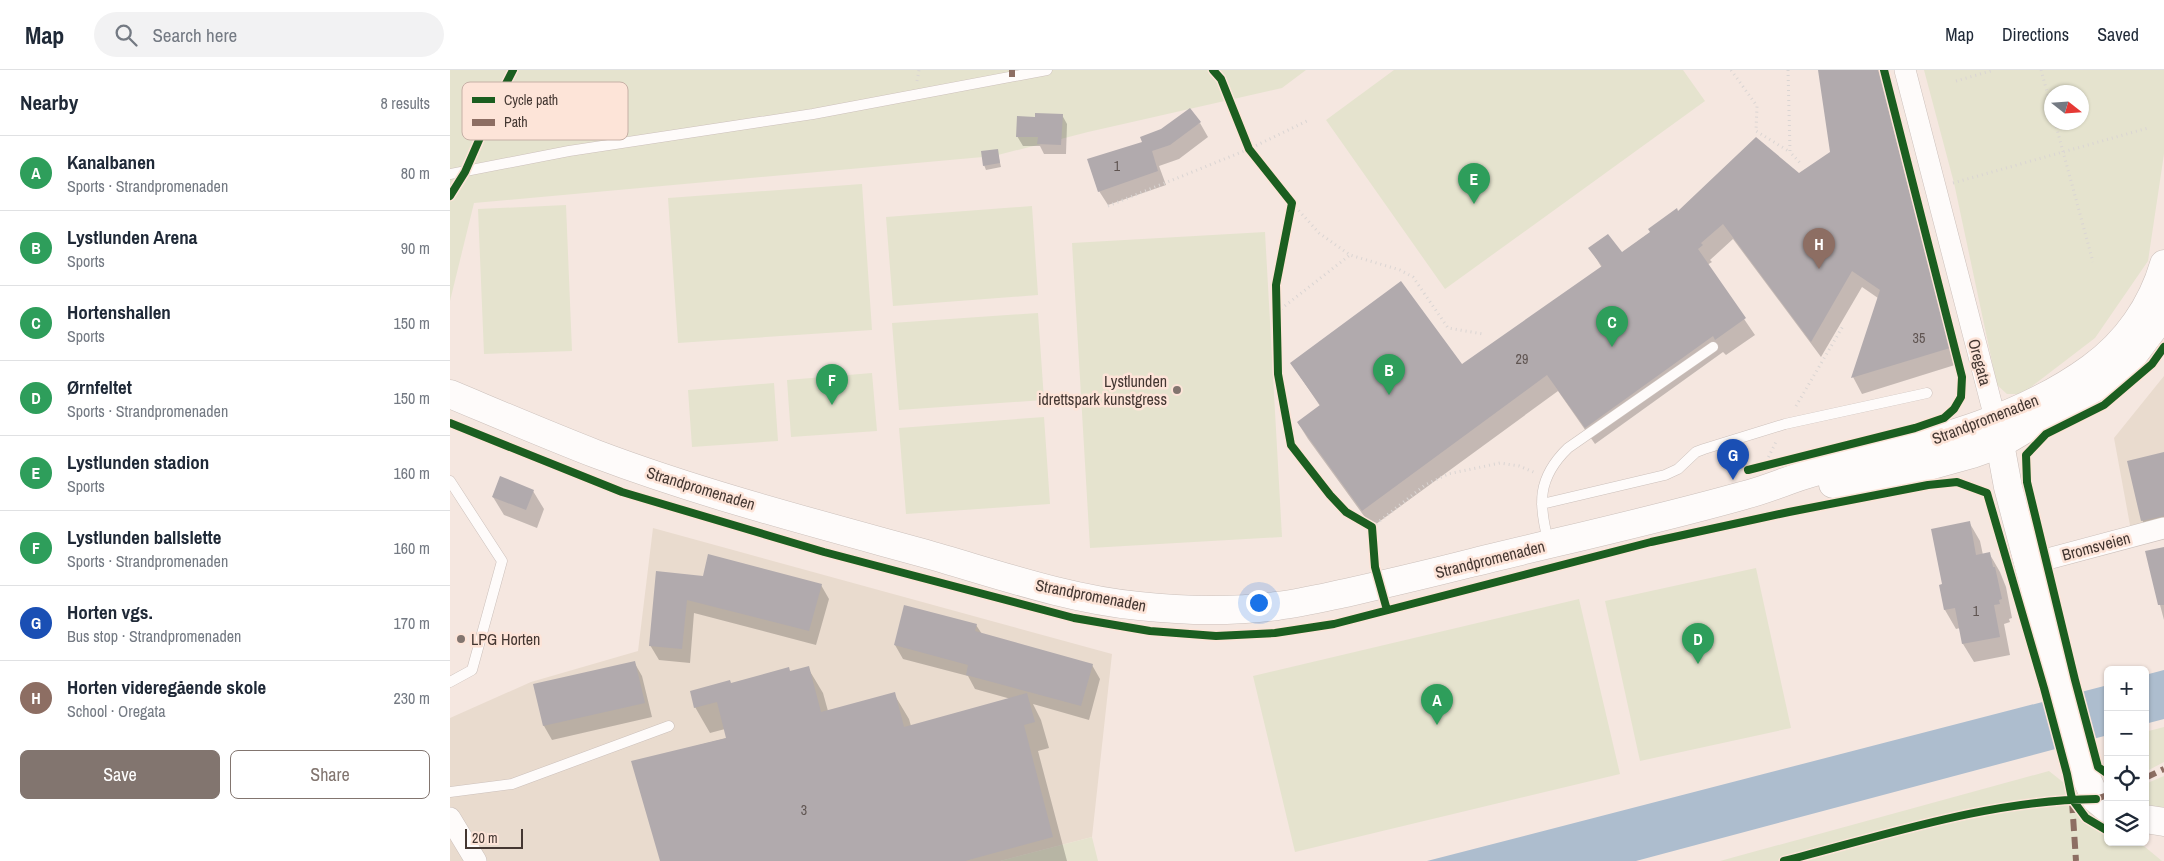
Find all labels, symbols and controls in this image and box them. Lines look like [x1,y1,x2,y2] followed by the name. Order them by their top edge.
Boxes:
[94,12,444,57] search box
[25,19,64,51] text: Map
[112,21,140,49] icon: search
[152,22,237,48] text: Search here
[1945,22,1974,47] text: Map
[2002,22,2069,47] text: Directions
[2097,22,2139,47] text: Saved
[462,82,628,140] legend
[2044,85,2089,130] north arrow
[20,88,78,117] text: Nearby
[504,91,558,109] text: Cycle path
[380,92,430,114] text: 8 results
[504,113,528,131] text: Path
[67,149,155,175] text: Kanalbanen
[1114,157,1121,175] house number: 1
[31,162,41,184] text: A
[401,162,430,184] text: 80 m
[1458,163,1490,204] pin: E
[67,175,228,197] text: Sports · Strandpromenaden
[67,224,197,250] text: Lystlunden Arena
[1803,228,1835,269] pin: H
[31,237,41,259] text: B
[401,237,430,259] text: 90 m
[67,250,105,272] text: Sports
[67,299,171,325] text: Hortenshallen
[1596,306,1628,347] pin: C
[31,312,41,334] text: C
[394,312,430,334] text: 150 m
[67,325,105,347] text: Sports
[1913,329,1925,347] house number: 35
[1963,336,1997,388] street label: Oregata
[1516,350,1528,368] house number: 29
[1373,354,1405,395] pin: B
[816,364,848,405] pin: F
[1038,370,1167,410] place label: Lystlunden idrettspark kunstgress
[67,374,132,400] text: Ørnfeltet
[1171,384,1183,396] marker: Lystlunden idrettspark kunstgress
[31,387,41,409] text: D
[394,387,430,409] text: 150 m
[1929,389,2041,449] street label: Strandpromenaden
[67,400,228,422] text: Sports · Strandpromenaden
[1717,439,1749,480] pin: G
[67,449,209,475] text: Lystlunden stadion
[644,461,758,515] street label: Strandpromenaden
[32,462,40,484] text: E
[394,462,430,484] text: 160 m
[67,475,105,497] text: Sports
[67,524,221,550] text: Lystlunden ballslette
[2059,526,2133,566] street label: Bromsveien
[1433,535,1547,583] street label: Strandpromenaden
[32,537,40,559] text: F
[394,537,430,559] text: 160 m
[67,550,228,572] text: Sports · Strandpromenaden
[1034,573,1148,617] street label: Strandpromenaden
[1246,590,1272,616] your location
[67,599,153,625] text: Horten vgs.
[1973,602,1980,620] house number: 1
[31,612,41,634] text: G
[394,612,430,634] text: 170 m
[1682,623,1714,664] pin: D
[67,625,241,647] text: Bus stop · Strandpromenaden
[471,628,540,650] place label: LPG Horten
[455,633,467,645] marker: LPG Horten
[2104,666,2149,846] map controls
[2104,666,2149,711] button: +
[67,674,266,700] text: Horten videregående skole
[1421,684,1453,725] pin: A
[31,687,41,709] text: H
[394,687,430,709] text: 230 m
[67,700,165,722] text: School · Oregata
[2104,711,2149,756] button: −
[20,750,220,799] button: Save
[230,750,430,799] button: Share
[2104,756,2149,801] button: locate
[801,801,807,819] house number: 3
[2104,801,2149,846] button: layers
[465,826,522,849] scale bar
[472,829,498,847] text: 20 m

